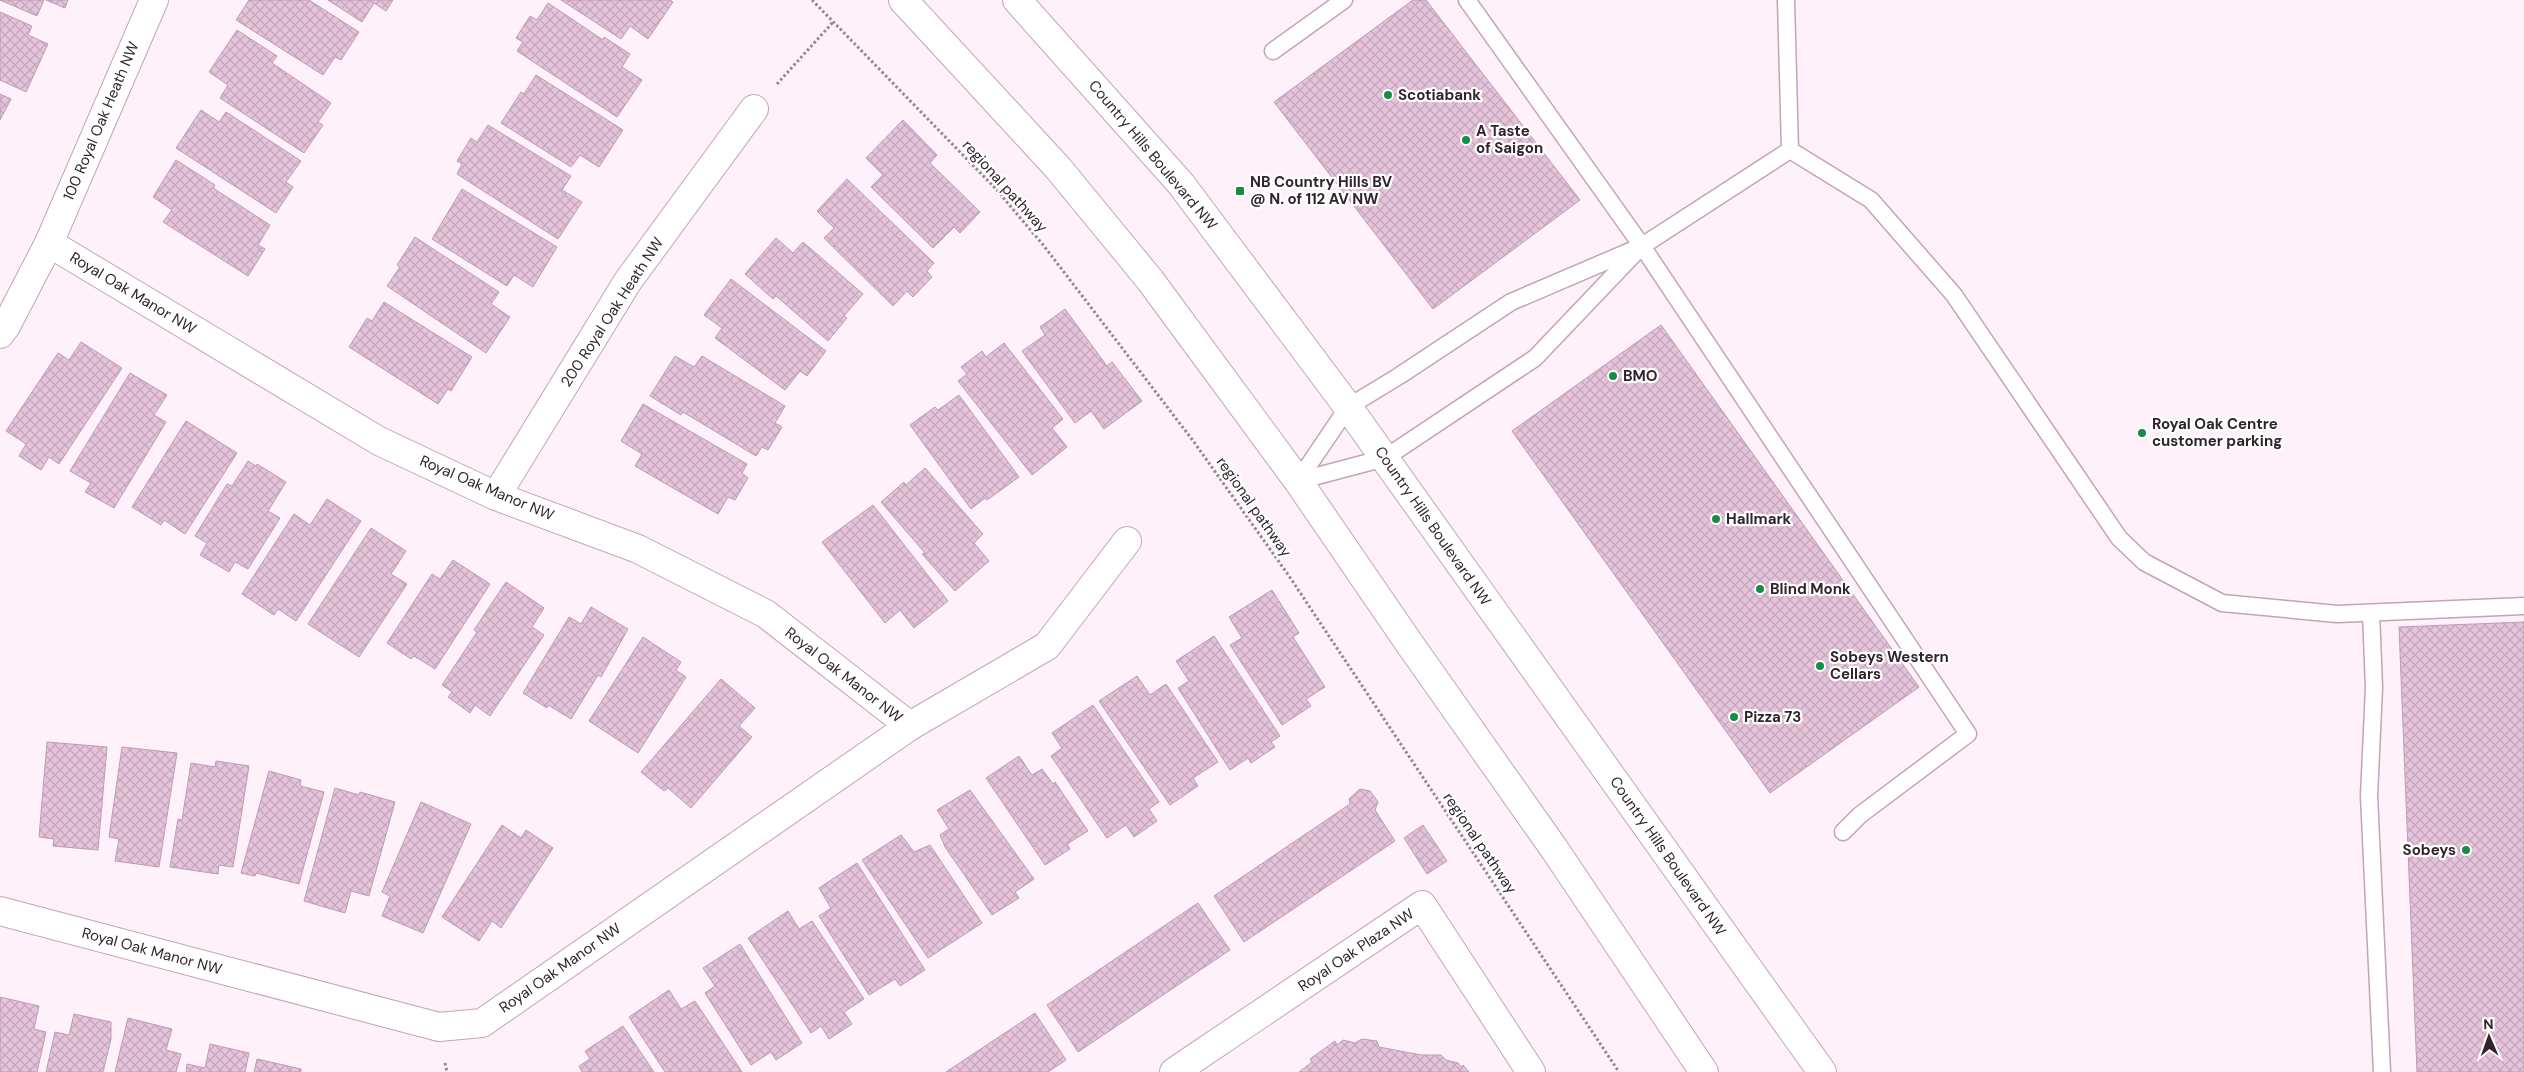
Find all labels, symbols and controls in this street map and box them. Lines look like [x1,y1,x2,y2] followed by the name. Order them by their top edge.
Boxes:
[58,38,144,203] street label: 100 Royal Oak Heath NW
[1084,76,1222,235] street label: Country Hills Boulevard NW
[1398,85,1481,105] place label: Scotiabank
[1382,89,1394,101] marker: Scotiabank
[1476,121,1543,158] place label: A Taste of Saigon
[1460,134,1472,146] marker: A Taste of Saigon
[958,135,1052,237] street label: regional pathway
[1250,172,1393,209] place label: NB Country Hills BV @ N. of 112 AV NW
[1234,185,1246,197] marker: NB Country Hills BV @ N. of 112 AV NW
[556,233,668,391] street label: 200 Royal Oak Heath NW
[66,247,200,339] street label: Royal Oak Manor NW
[1623,366,1658,386] place label: BMO
[1607,370,1619,382] marker: BMO
[2152,414,2282,451] place label: Royal Oak Centre customer parking
[2136,427,2148,439] marker: Royal Oak Centre customer parking
[1370,442,1496,610] street label: Country Hills Boulevard NW
[417,451,558,526] street label: Royal Oak Manor NW
[1212,453,1296,562] street label: regional pathway
[1726,509,1792,529] place label: Hallmark
[1710,513,1722,525] marker: Hallmark
[1770,579,1851,599] place label: Blind Monk
[1754,583,1766,595] marker: Blind Monk
[781,623,907,728] street label: Royal Oak Manor NW
[1830,647,1949,684] place label: Sobeys Western Cellars
[1814,660,1826,672] marker: Sobeys Western Cellars
[1744,707,1801,727] place label: Pizza 73
[1728,711,1740,723] marker: Pizza 73
[1605,772,1731,940] street label: Country Hills Boulevard NW
[1439,788,1522,898] street label: regional pathway
[2403,840,2456,860] place label: Sobeys
[2460,844,2472,856] marker: Sobeys
[1294,904,1418,996] street label: Royal Oak Plaza NW
[495,918,625,1018] street label: Royal Oak Manor NW
[80,923,225,979] street label: Royal Oak Manor NW
[2464,1012,2514,1062] north arrow
[2483,1015,2494,1033] text: N

